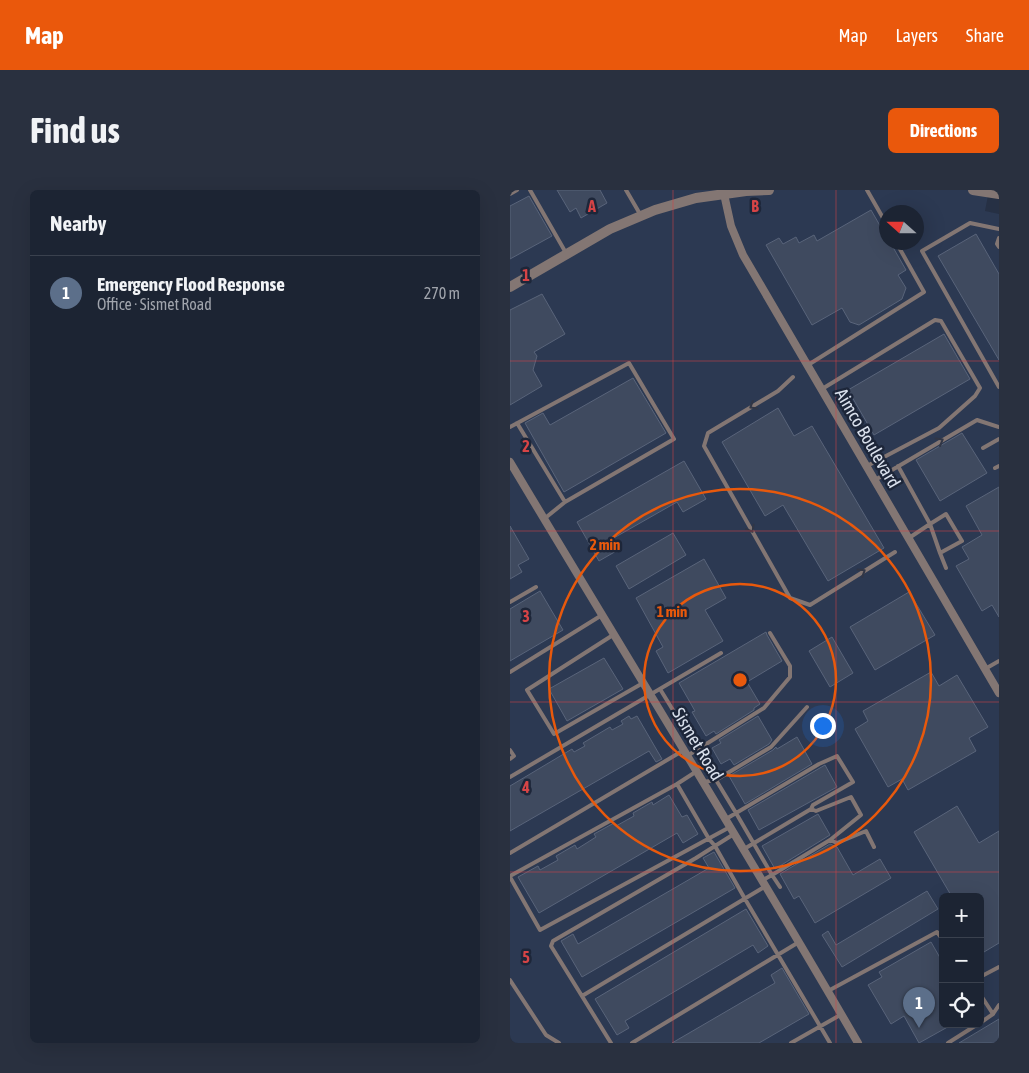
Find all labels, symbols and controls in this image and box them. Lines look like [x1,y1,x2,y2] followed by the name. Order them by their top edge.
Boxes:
[25,22,64,49] text: Map
[838,25,867,46] text: Map
[895,25,938,46] text: Layers
[966,25,1004,46] text: Share
[888,108,999,153] button: Directions
[30,110,120,150] text: Find us
[587,197,596,215] text: A
[751,197,759,215] text: B
[879,205,924,250] north arrow
[50,211,106,235] text: Nearby
[522,266,530,284] text: 1
[97,273,285,295] text: Emergency Flood Response
[62,284,70,302] text: 1
[424,284,460,302] text: 270 m
[97,295,212,313] text: Office · Sismet Road
[831,385,905,491] street label: Aimco Boulevard
[750,399,759,409] one-way arrow
[522,437,530,455] text: 2
[935,438,944,448] one-way arrow
[744,524,754,533] one-way arrow
[590,536,620,553] text: 2 min
[857,569,866,578] one-way arrow
[657,603,687,620] text: 1 min
[522,607,530,625] text: 3
[731,671,749,689] centre of rings
[668,704,728,784] street label: Sismet Road
[810,713,836,739] your location
[521,778,530,796] text: 4
[939,893,984,1028] map controls
[939,893,984,938] button: +
[939,938,984,983] button: −
[522,948,530,966] text: 5
[939,983,984,1028] button: locate
[903,987,935,1028] pin: 1

